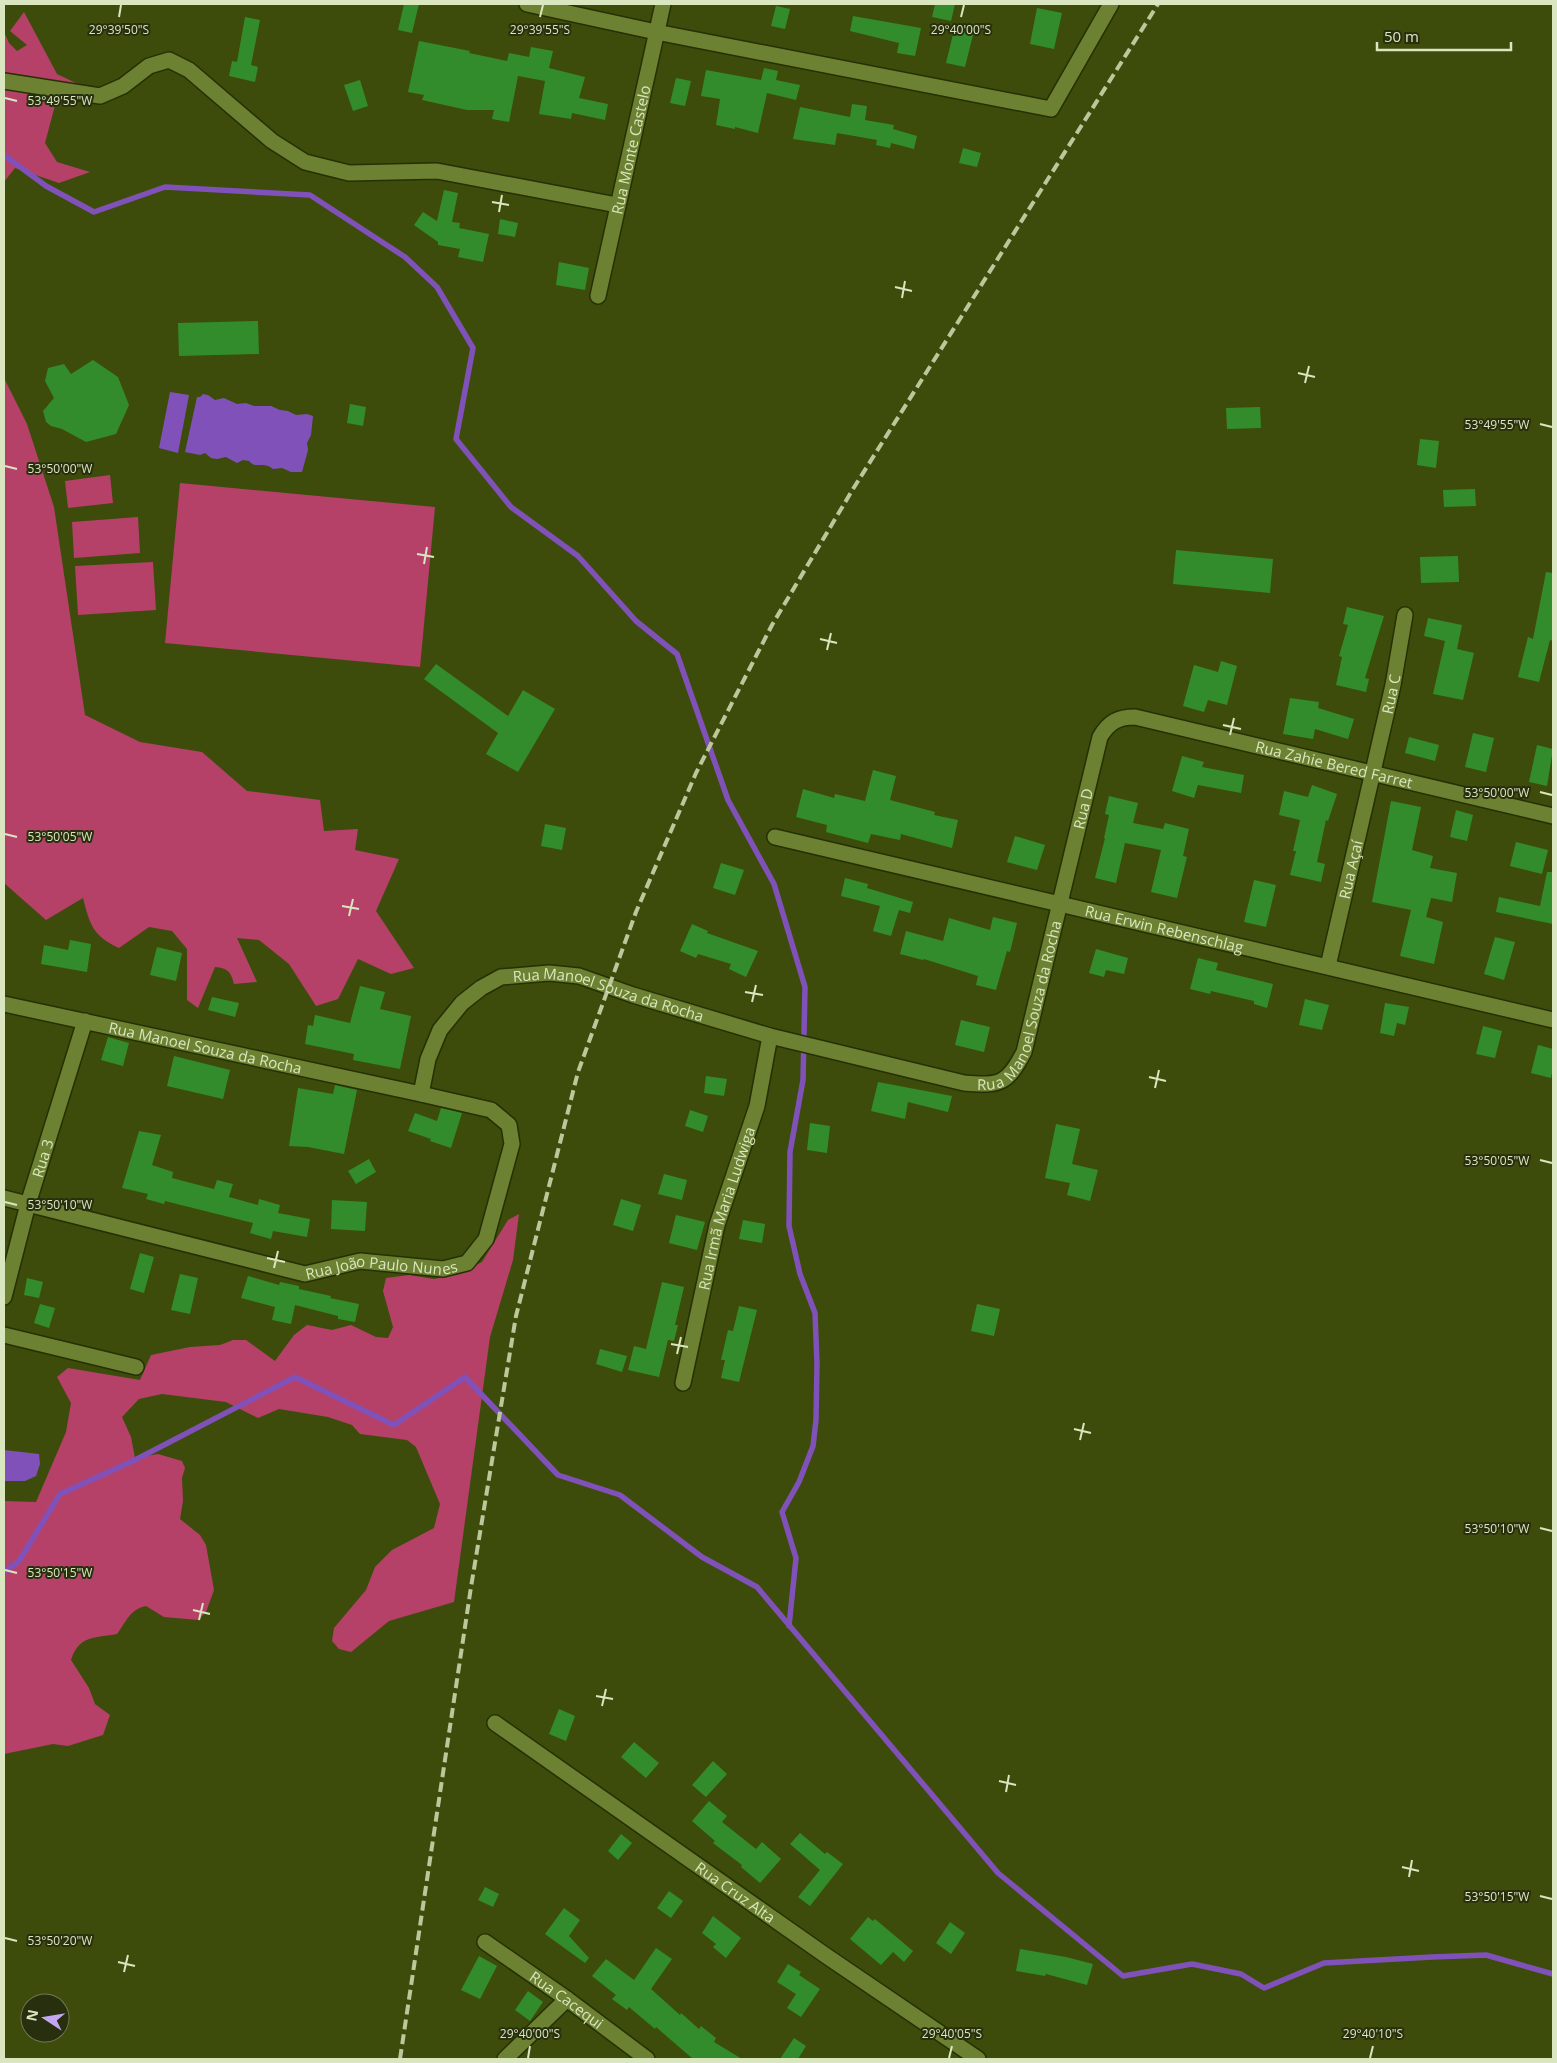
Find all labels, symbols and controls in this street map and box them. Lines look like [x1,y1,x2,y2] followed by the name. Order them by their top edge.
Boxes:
[1377,20,1511,52] scale bar
[89,21,149,38] text: 29°39'50"S
[510,21,570,38] text: 29°39'55"S
[931,21,991,38] text: 29°40'00"S
[1384,26,1419,46] text: 50 m
[607,83,655,216] street label: Rua Monte Castelo
[28,92,92,109] text: 53°49'55"W
[1465,416,1529,433] text: 53°49'55"W
[28,460,92,477] text: 53°50'00"W
[1377,673,1405,716] street label: Rua C
[1254,736,1415,792] street label: Rua Zahie Bered Farret
[1465,784,1529,801] text: 53°50'00"W
[1068,786,1097,831] street label: Rua D
[28,828,92,845] text: 53°50'05"W
[1334,837,1367,901] street label: Rua Açaí
[1083,900,1246,957] street label: Rua Erwin Rebenschlag
[977,918,1065,1094] street label: Rua Manoel Souza da Rocha
[512,962,706,1026] street label: Rua Manoel Souza da Rocha
[107,1017,304,1078] street label: Rua Manoel Souza da Rocha
[693,1124,759,1292] street label: Rua Irmã Maria Ludwiga
[27,1136,58,1180] street label: Rua 3
[1465,1152,1529,1169] text: 53°50'05"W
[28,1196,92,1213] text: 53°50'10"W
[303,1251,459,1284] street label: Rua João Paulo Nunes
[1465,1520,1529,1537] text: 53°50'10"W
[28,1564,92,1581] text: 53°50'15"W
[692,1857,779,1927] street label: Rua Cruz Alta
[1465,1888,1529,1905] text: 53°50'15"W
[28,1932,92,1949] text: 53°50'20"W
[526,1966,608,2033] street label: Rua Cacequi
[20,1993,70,2043] north arrow
[21,2008,42,2023] text: N
[500,2025,560,2042] text: 29°40'00"S
[922,2025,982,2042] text: 29°40'05"S
[1343,2025,1403,2042] text: 29°40'10"S

